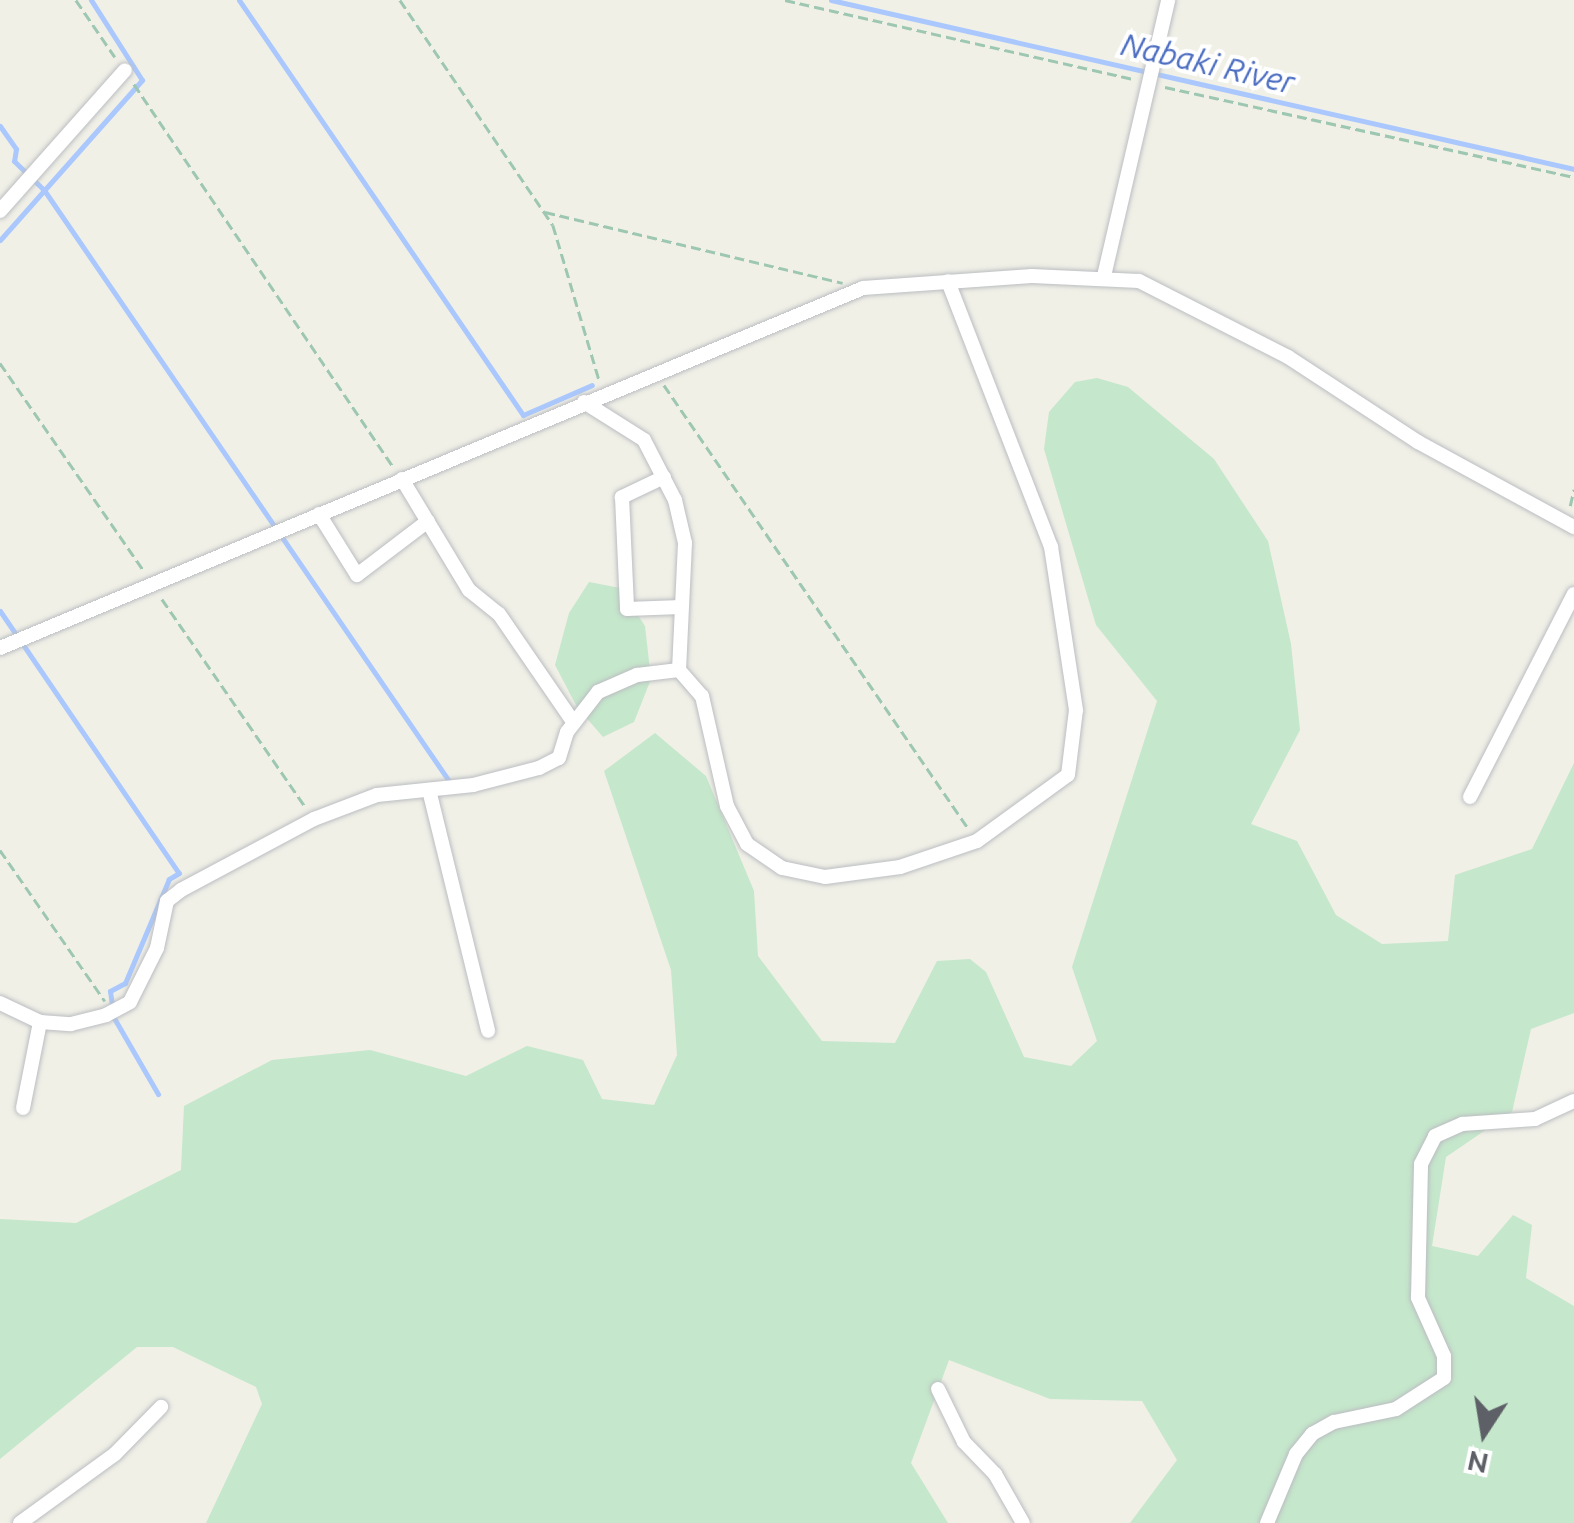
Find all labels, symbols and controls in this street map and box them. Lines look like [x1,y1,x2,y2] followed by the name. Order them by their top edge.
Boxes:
[1117,24,1299,102] water label: Nabaki River
[1434,1383,1534,1483] north arrow
[1464,1446,1491,1480] text: N

